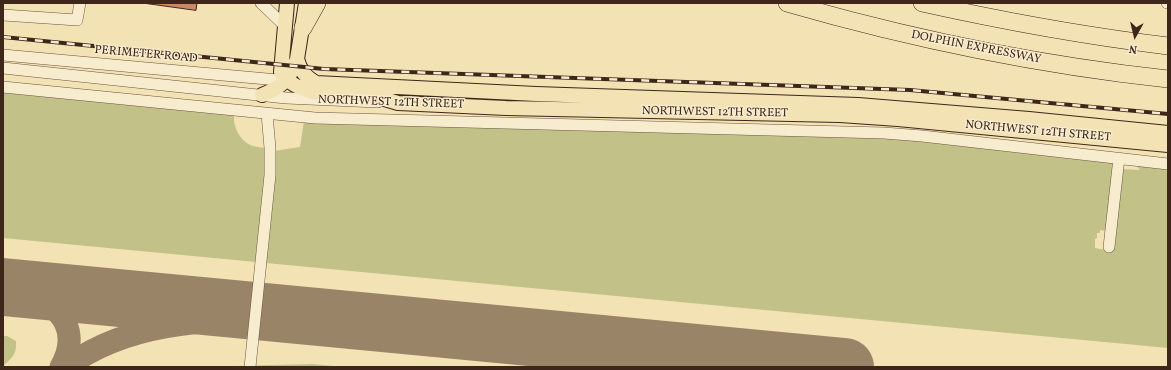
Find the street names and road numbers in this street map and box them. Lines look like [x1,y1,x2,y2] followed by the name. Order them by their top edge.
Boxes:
[910,28,1042,68] street label: DOLPHIN EXPRESSWAY
[94,43,198,67] street label: PERIMETER ROAD
[318,93,464,113] street label: NORTHWEST 12TH STREET
[642,105,788,121] street label: NORTHWEST 12TH STREET
[965,118,1111,146] street label: NORTHWEST 12TH STREET

